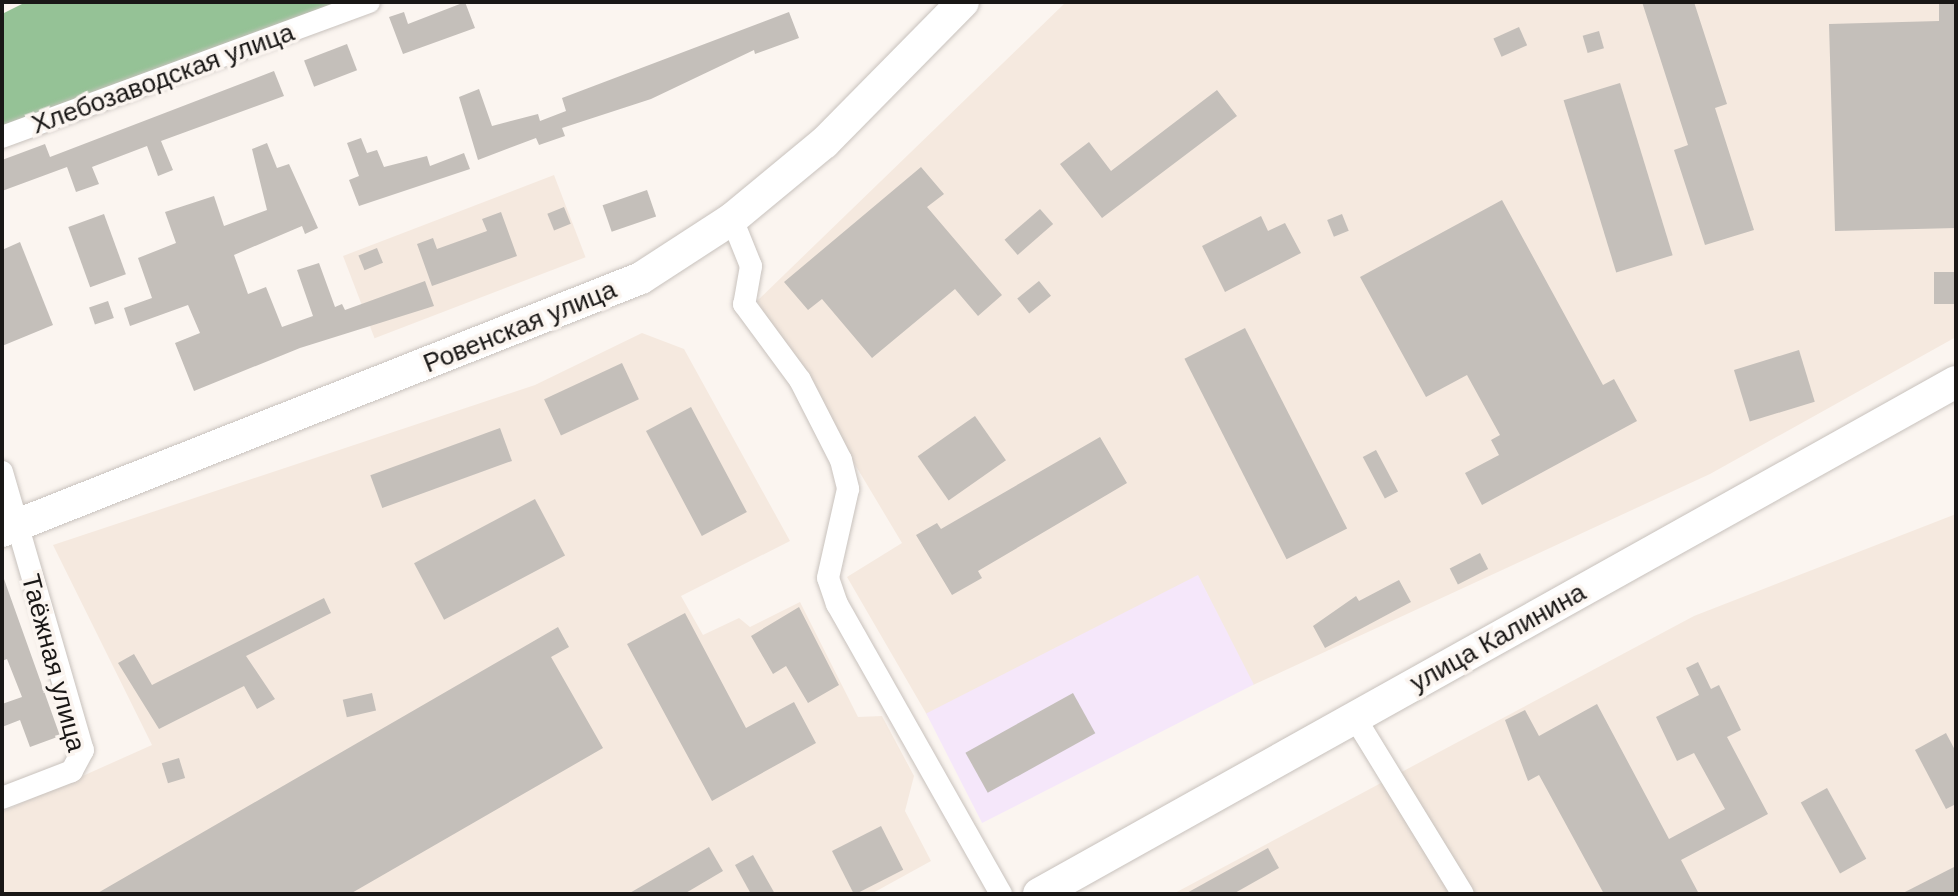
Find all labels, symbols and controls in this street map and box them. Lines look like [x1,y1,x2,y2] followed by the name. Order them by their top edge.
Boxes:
[28,17,298,141] street label: Хлебозаводская улица
[419,274,621,380] street label: Ровенская улица
[14,571,92,755] street label: Таёжная улица
[1405,577,1591,699] street label: улица Калинина

